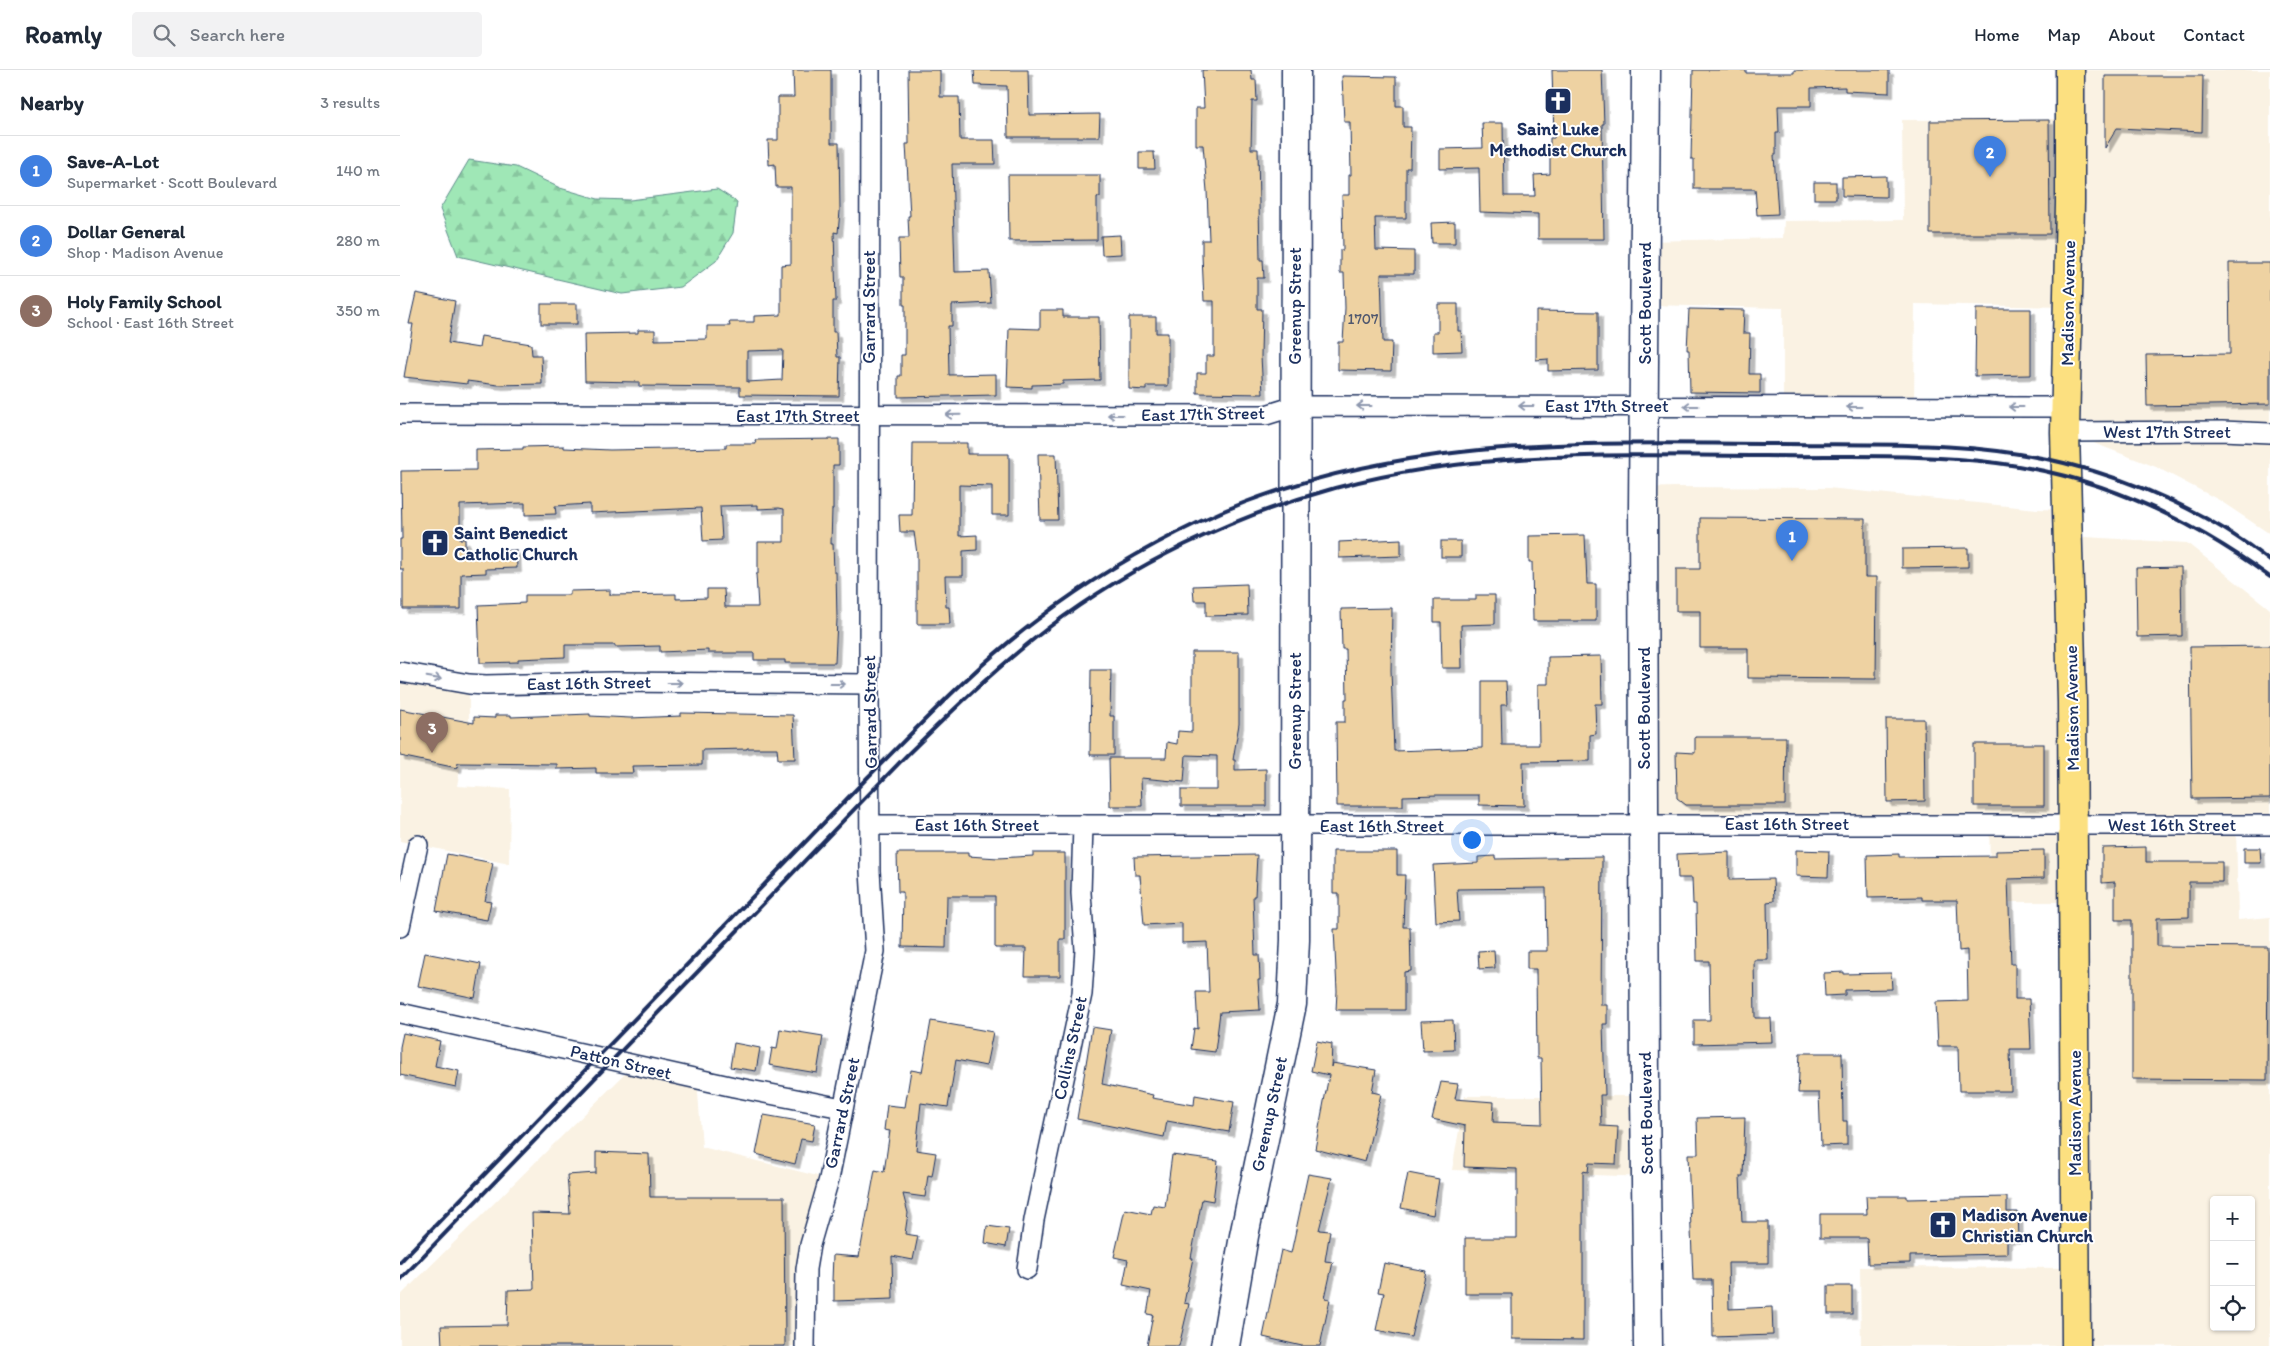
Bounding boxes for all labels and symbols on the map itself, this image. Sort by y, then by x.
church icon: Saint Luke Methodist Church [1543,86,1573,116]
place label: Saint Luke Methodist Church [1489,118,1627,161]
pin: 2 [1974,136,2006,177]
street label: Madison Avenue [2056,240,2080,366]
street label: Scott Boulevard [1634,241,1656,365]
street label: Greenup Street [1284,247,1306,365]
street label: Garrard Street [858,250,880,364]
house number: 1707 [1347,310,1379,328]
street label: East 17th Street [1545,395,1669,417]
one-way arrow [1356,401,1372,411]
one-way arrow [1519,401,1535,411]
one-way arrow [1684,401,1700,411]
street label: East 17th Street [1141,402,1265,426]
one-way arrow [1846,402,1862,412]
one-way arrow [2009,402,2025,412]
street label: East 17th Street [736,405,860,427]
one-way arrow [945,410,962,420]
one-way arrow [1108,410,1124,420]
street label: West 17th Street [2103,421,2231,443]
pin: 1 [1776,520,1808,561]
place label: Saint Benedict Catholic Church [454,522,578,565]
church icon: Saint Benedict Catholic Church [420,528,450,558]
street label: Madison Avenue [2060,645,2084,771]
street label: Scott Boulevard [1633,646,1655,770]
street label: Greenup Street [1284,652,1306,770]
street label: Garrard Street [858,655,882,769]
street label: East 16th Street [527,671,652,695]
one-way arrow [426,673,442,683]
one-way arrow [666,678,683,688]
one-way arrow [829,679,845,689]
pin: 3 [416,712,448,753]
street label: East 16th Street [1725,813,1849,835]
street label: East 16th Street [915,814,1039,836]
street label: West 16th Street [2108,814,2236,836]
street label: East 16th Street [1320,815,1444,837]
your location [1459,827,1485,853]
street label: Collins Street [1048,994,1092,1102]
street label: Patton Street [568,1040,674,1084]
street label: Madison Avenue [2064,1050,2086,1176]
street label: Scott Boulevard [1634,1051,1658,1175]
street label: Greenup Street [1246,1054,1292,1174]
street label: Garrard Street [819,1055,865,1171]
place label: Madison Avenue Christian Church [1962,1204,2094,1247]
church icon: Madison Avenue Christian Church [1928,1210,1958,1240]

